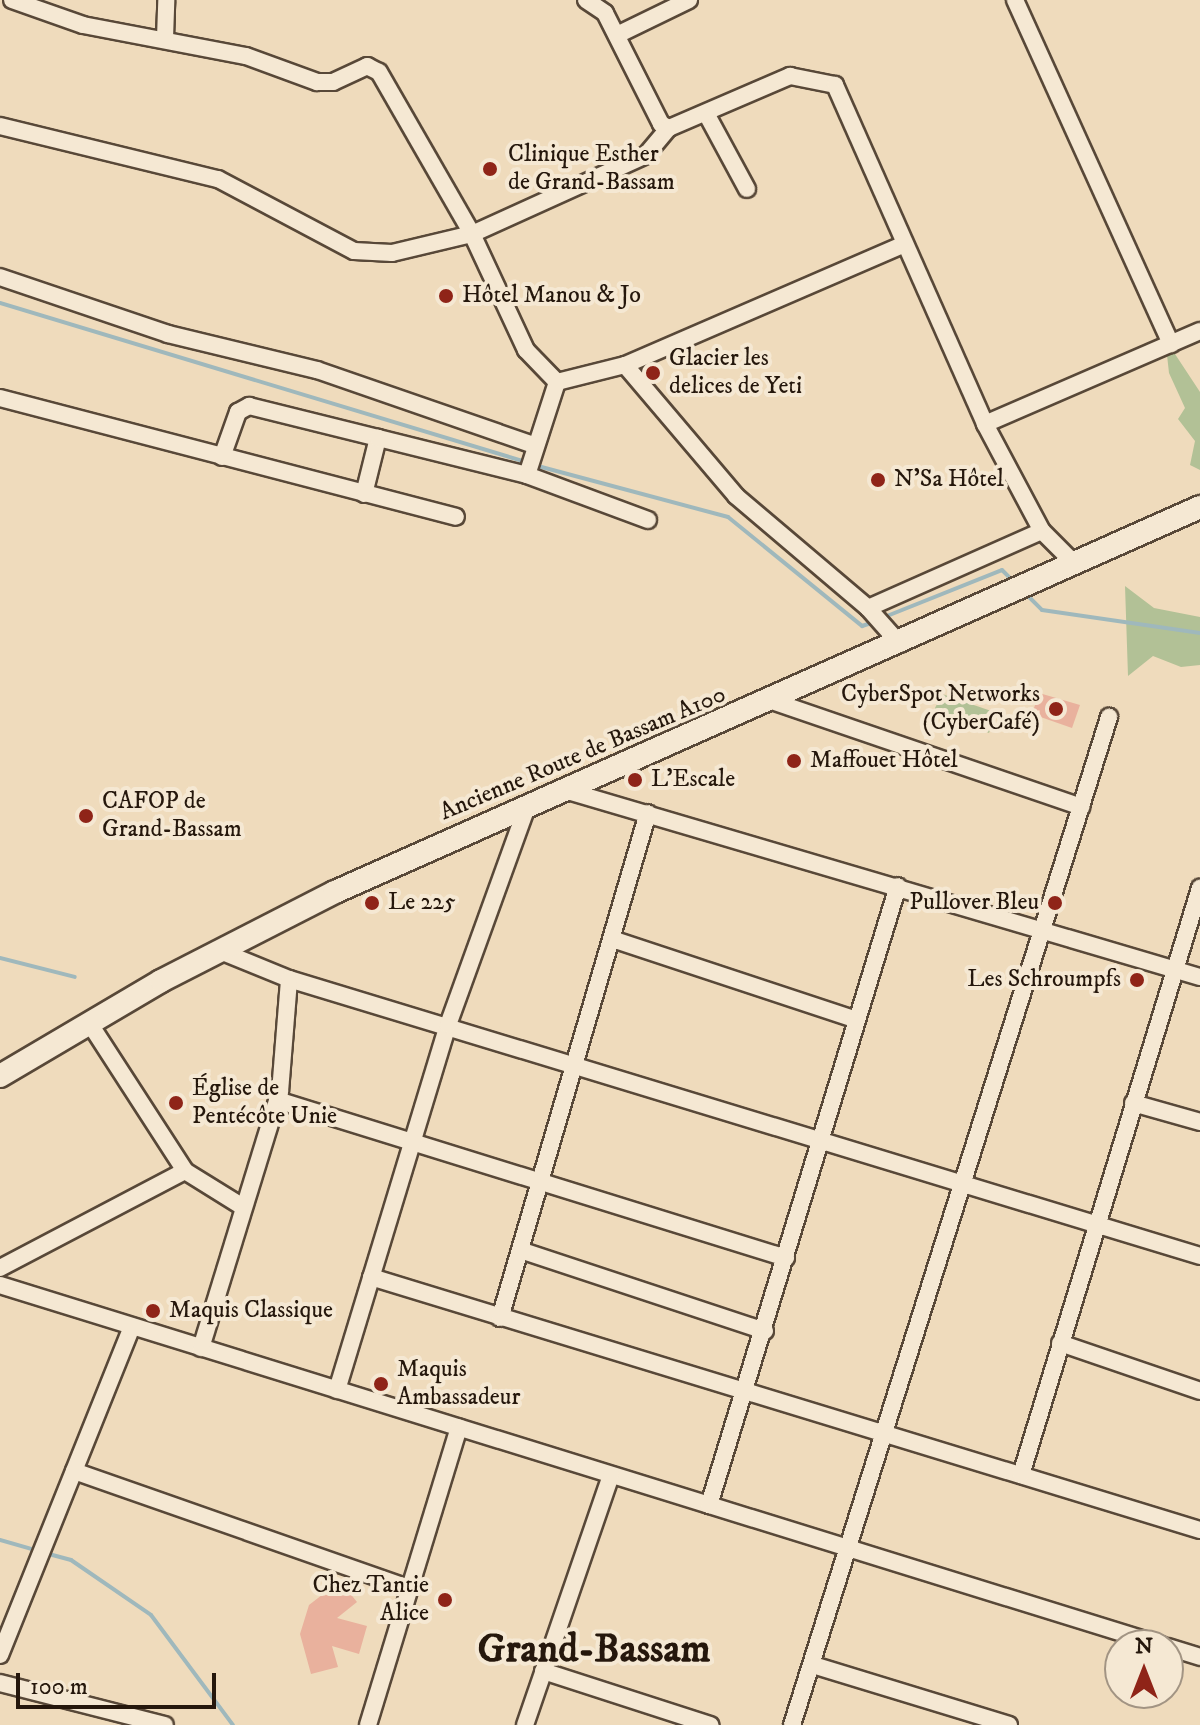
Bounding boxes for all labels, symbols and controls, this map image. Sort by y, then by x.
place label: Clinique Esther de Grand-Bassam [508,141,675,197]
marker: Clinique Esther de Grand-Bassam [479,158,501,180]
place label: Hôtel Manou & Jo [462,282,641,310]
marker: Hôtel Manou & Jo [437,287,455,305]
place label: Glacier les delices de Yeti [669,345,802,401]
marker: Glacier les delices de Yeti [644,364,662,382]
place label: N’Sa Hôtel [894,466,1004,494]
marker: N’Sa Hôtel [869,471,887,489]
street label: Ancienne Route de Bassam A100 [436,681,730,827]
place label: CyberSpot Networks (CyberCafé) [841,681,1040,737]
marker: CyberSpot Networks (CyberCafé) [1047,700,1065,718]
place label: Maffouet Hôtel [810,747,958,775]
marker: Maffouet Hôtel [785,752,803,770]
place label: L'Escale [651,766,735,794]
marker: L'Escale [626,771,644,789]
place label: CAFOP de Grand-Bassam [102,788,242,844]
marker: CAFOP de Grand-Bassam [77,807,95,825]
place label: Le 225 [388,889,456,917]
place label: Pullover Bleu [909,889,1039,917]
marker: Le 225 [363,894,381,912]
marker: Pullover Bleu [1046,894,1064,912]
place label: Les Schroumpfs [967,966,1121,994]
marker: Les Schroumpfs [1128,971,1146,989]
place label: Église de Pentécôte Unie [192,1075,337,1131]
marker: Église de Pentécôte Unie [167,1094,185,1112]
place label: Maquis Classique [169,1297,333,1325]
marker: Maquis Classique [144,1302,162,1320]
place label: Maquis Ambassadeur [397,1356,520,1412]
marker: Maquis Ambassadeur [372,1375,390,1393]
place label: Chez Tantie Alice [313,1572,429,1628]
marker: Chez Tantie Alice [436,1591,454,1609]
district label: Grand-Bassam [478,1626,710,1674]
north arrow [1104,1629,1184,1709]
text: N [1135,1633,1153,1660]
scale bar [20,1657,220,1707]
text: 100 m [30,1672,88,1702]

